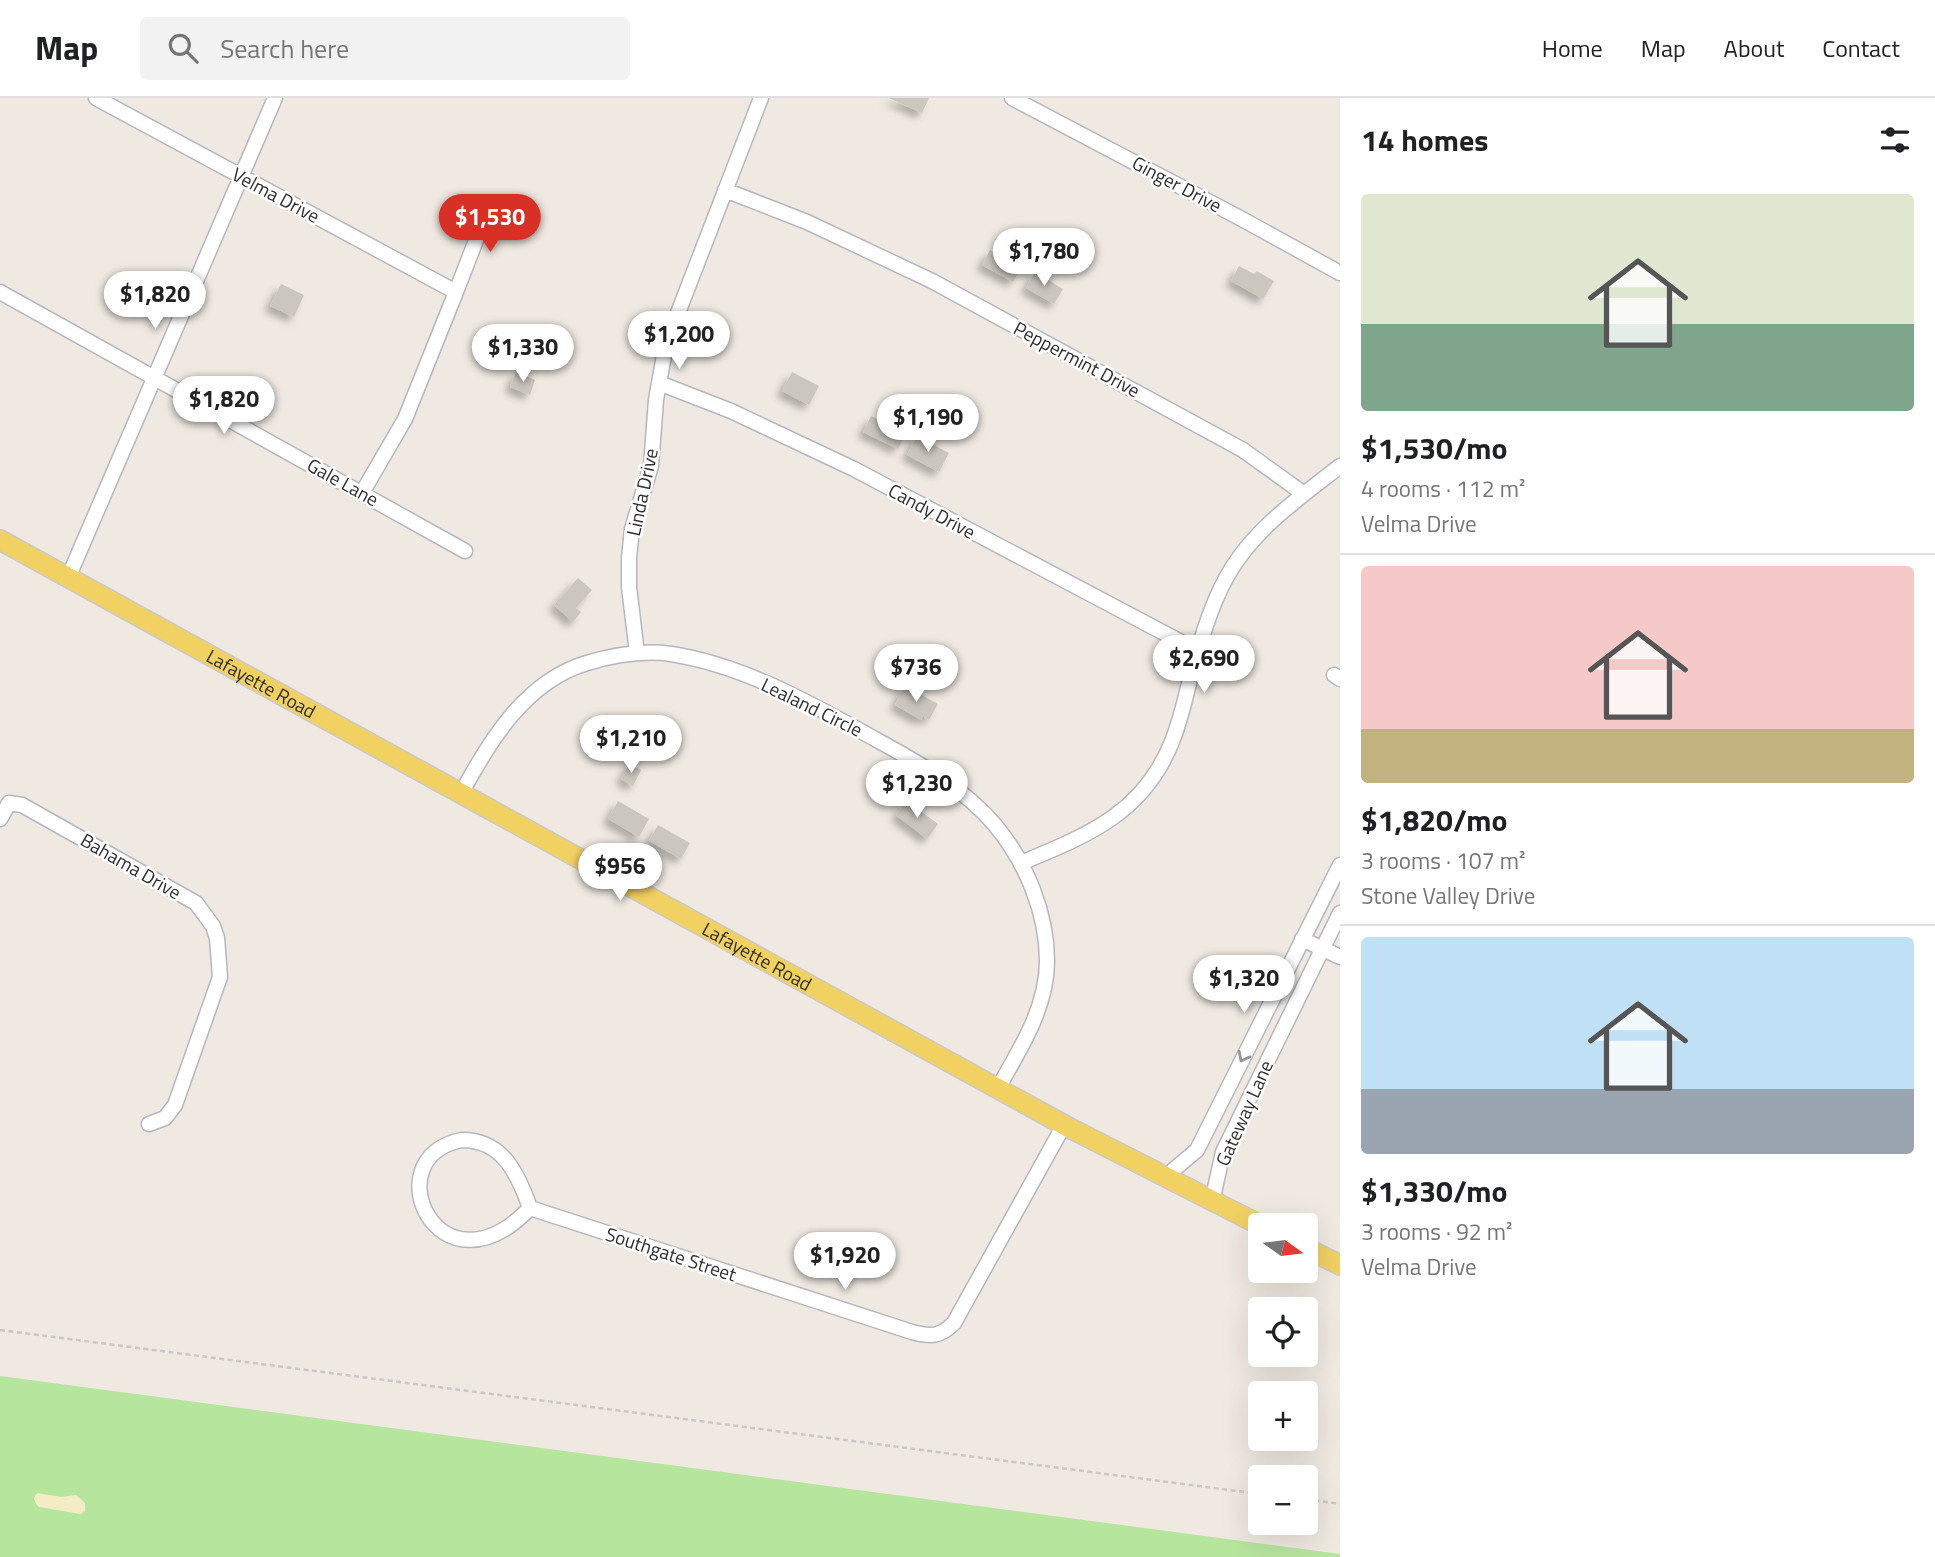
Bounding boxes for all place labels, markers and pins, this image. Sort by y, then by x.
pin: $1,530 [433,194,547,254]
pin: $1,780 [987,228,1101,288]
pin: $1,820 [98,272,212,331]
pin: $1,200 [622,312,736,371]
pin: $1,330 [466,324,580,384]
pin: $1,820 [167,376,281,436]
pin: $1,190 [871,394,985,454]
pin: $2,690 [1147,636,1261,695]
pin: $736 [875,644,957,704]
pin: $1,210 [574,716,688,775]
pin: $1,230 [860,760,974,820]
pin: $956 [579,844,661,903]
pin: $1,320 [1187,956,1301,1015]
pin: $1,920 [788,1232,902,1292]

